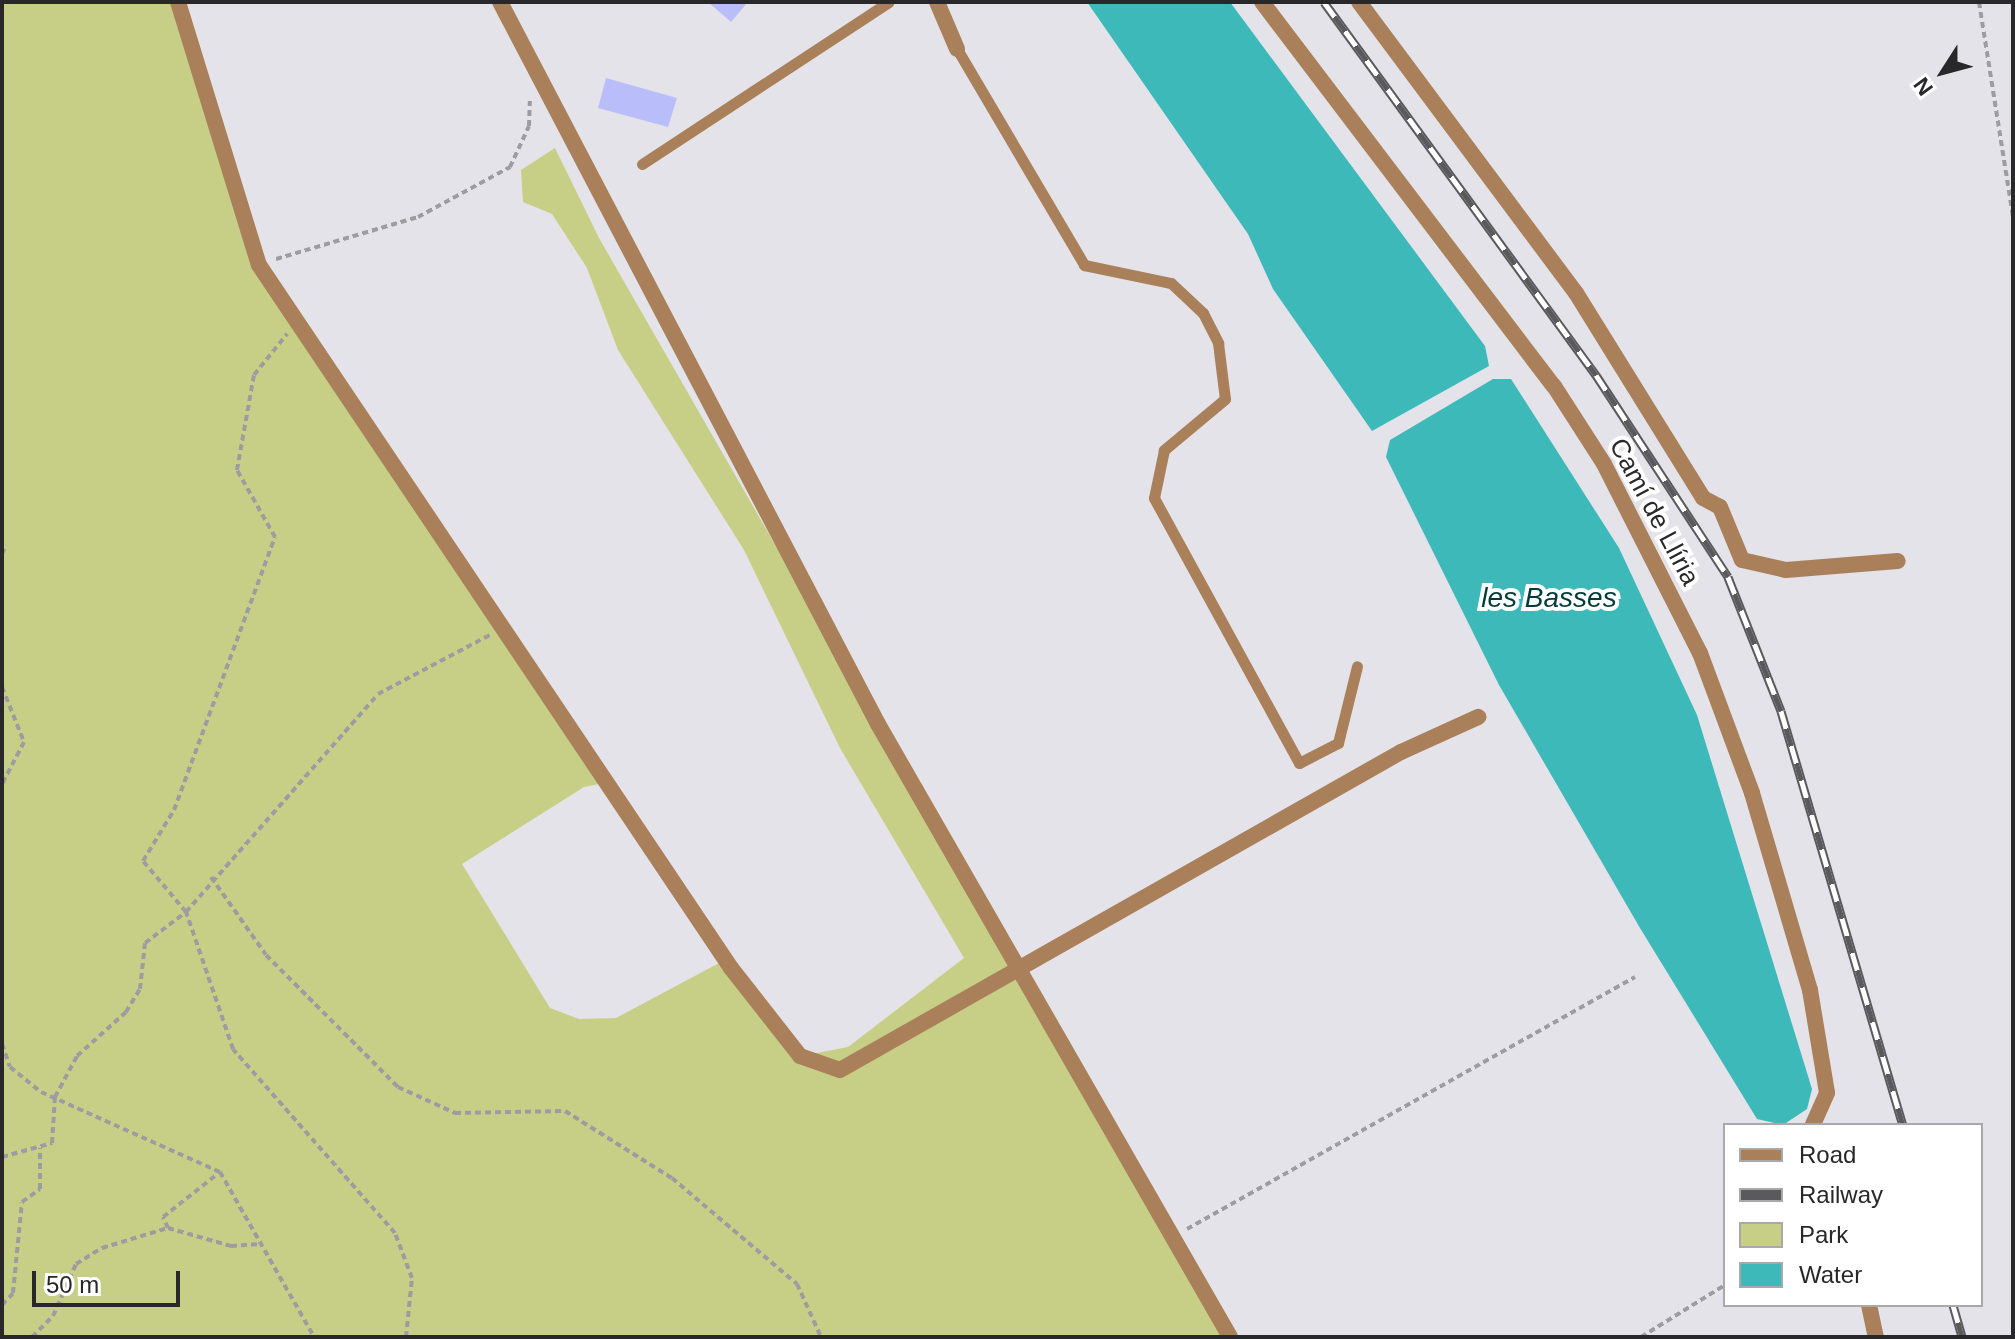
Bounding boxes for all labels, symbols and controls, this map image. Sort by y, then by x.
north arrow [1903,32,1983,112]
text: N [1908,73,1938,100]
street label: Camí de Llíria [1602,433,1706,591]
water label: les Basses [1481,581,1617,615]
legend [1723,1123,1983,1307]
text: Road [1799,1141,1856,1168]
text: Railway [1799,1181,1883,1208]
text: Park [1799,1221,1848,1248]
scale bar [36,1255,184,1305]
text: Water [1799,1261,1862,1288]
text: 50 m [46,1271,99,1298]

